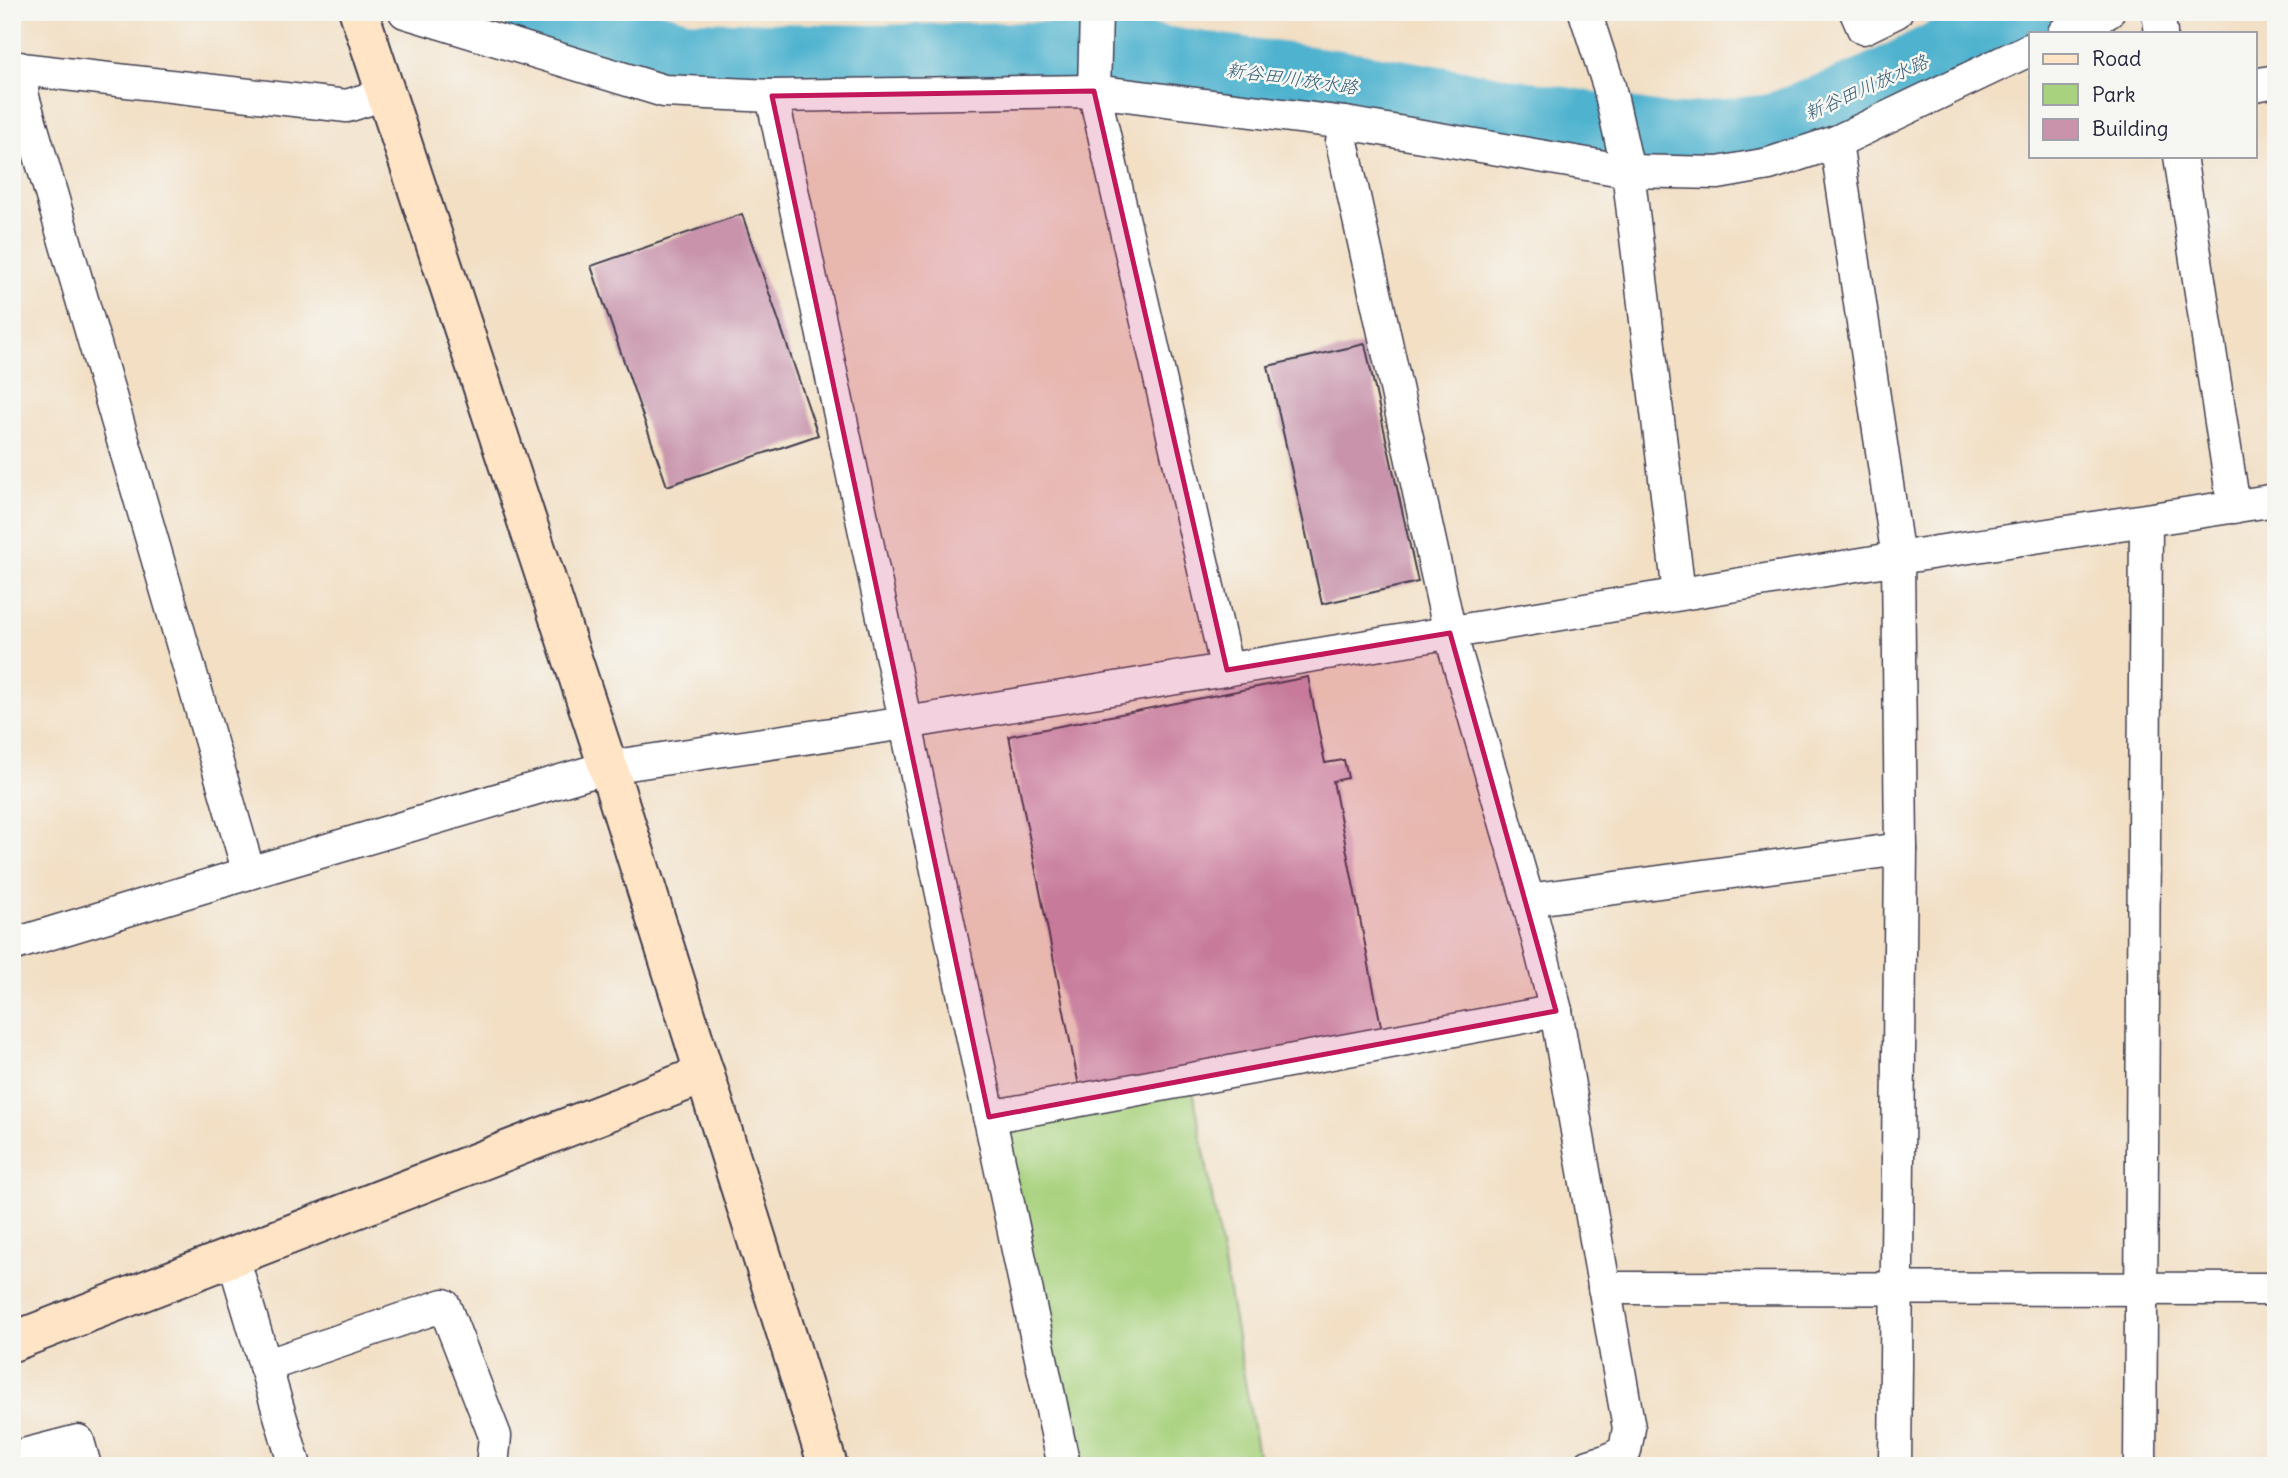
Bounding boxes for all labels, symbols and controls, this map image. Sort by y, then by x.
legend [2029,32,2256,158]
text: Road [2092,45,2141,72]
water label: 新谷田川放水路 [1800,49,1933,125]
water label: 新谷田川放水路 [1224,57,1361,99]
text: Park [2092,81,2135,108]
text: Building [2092,115,2168,142]

